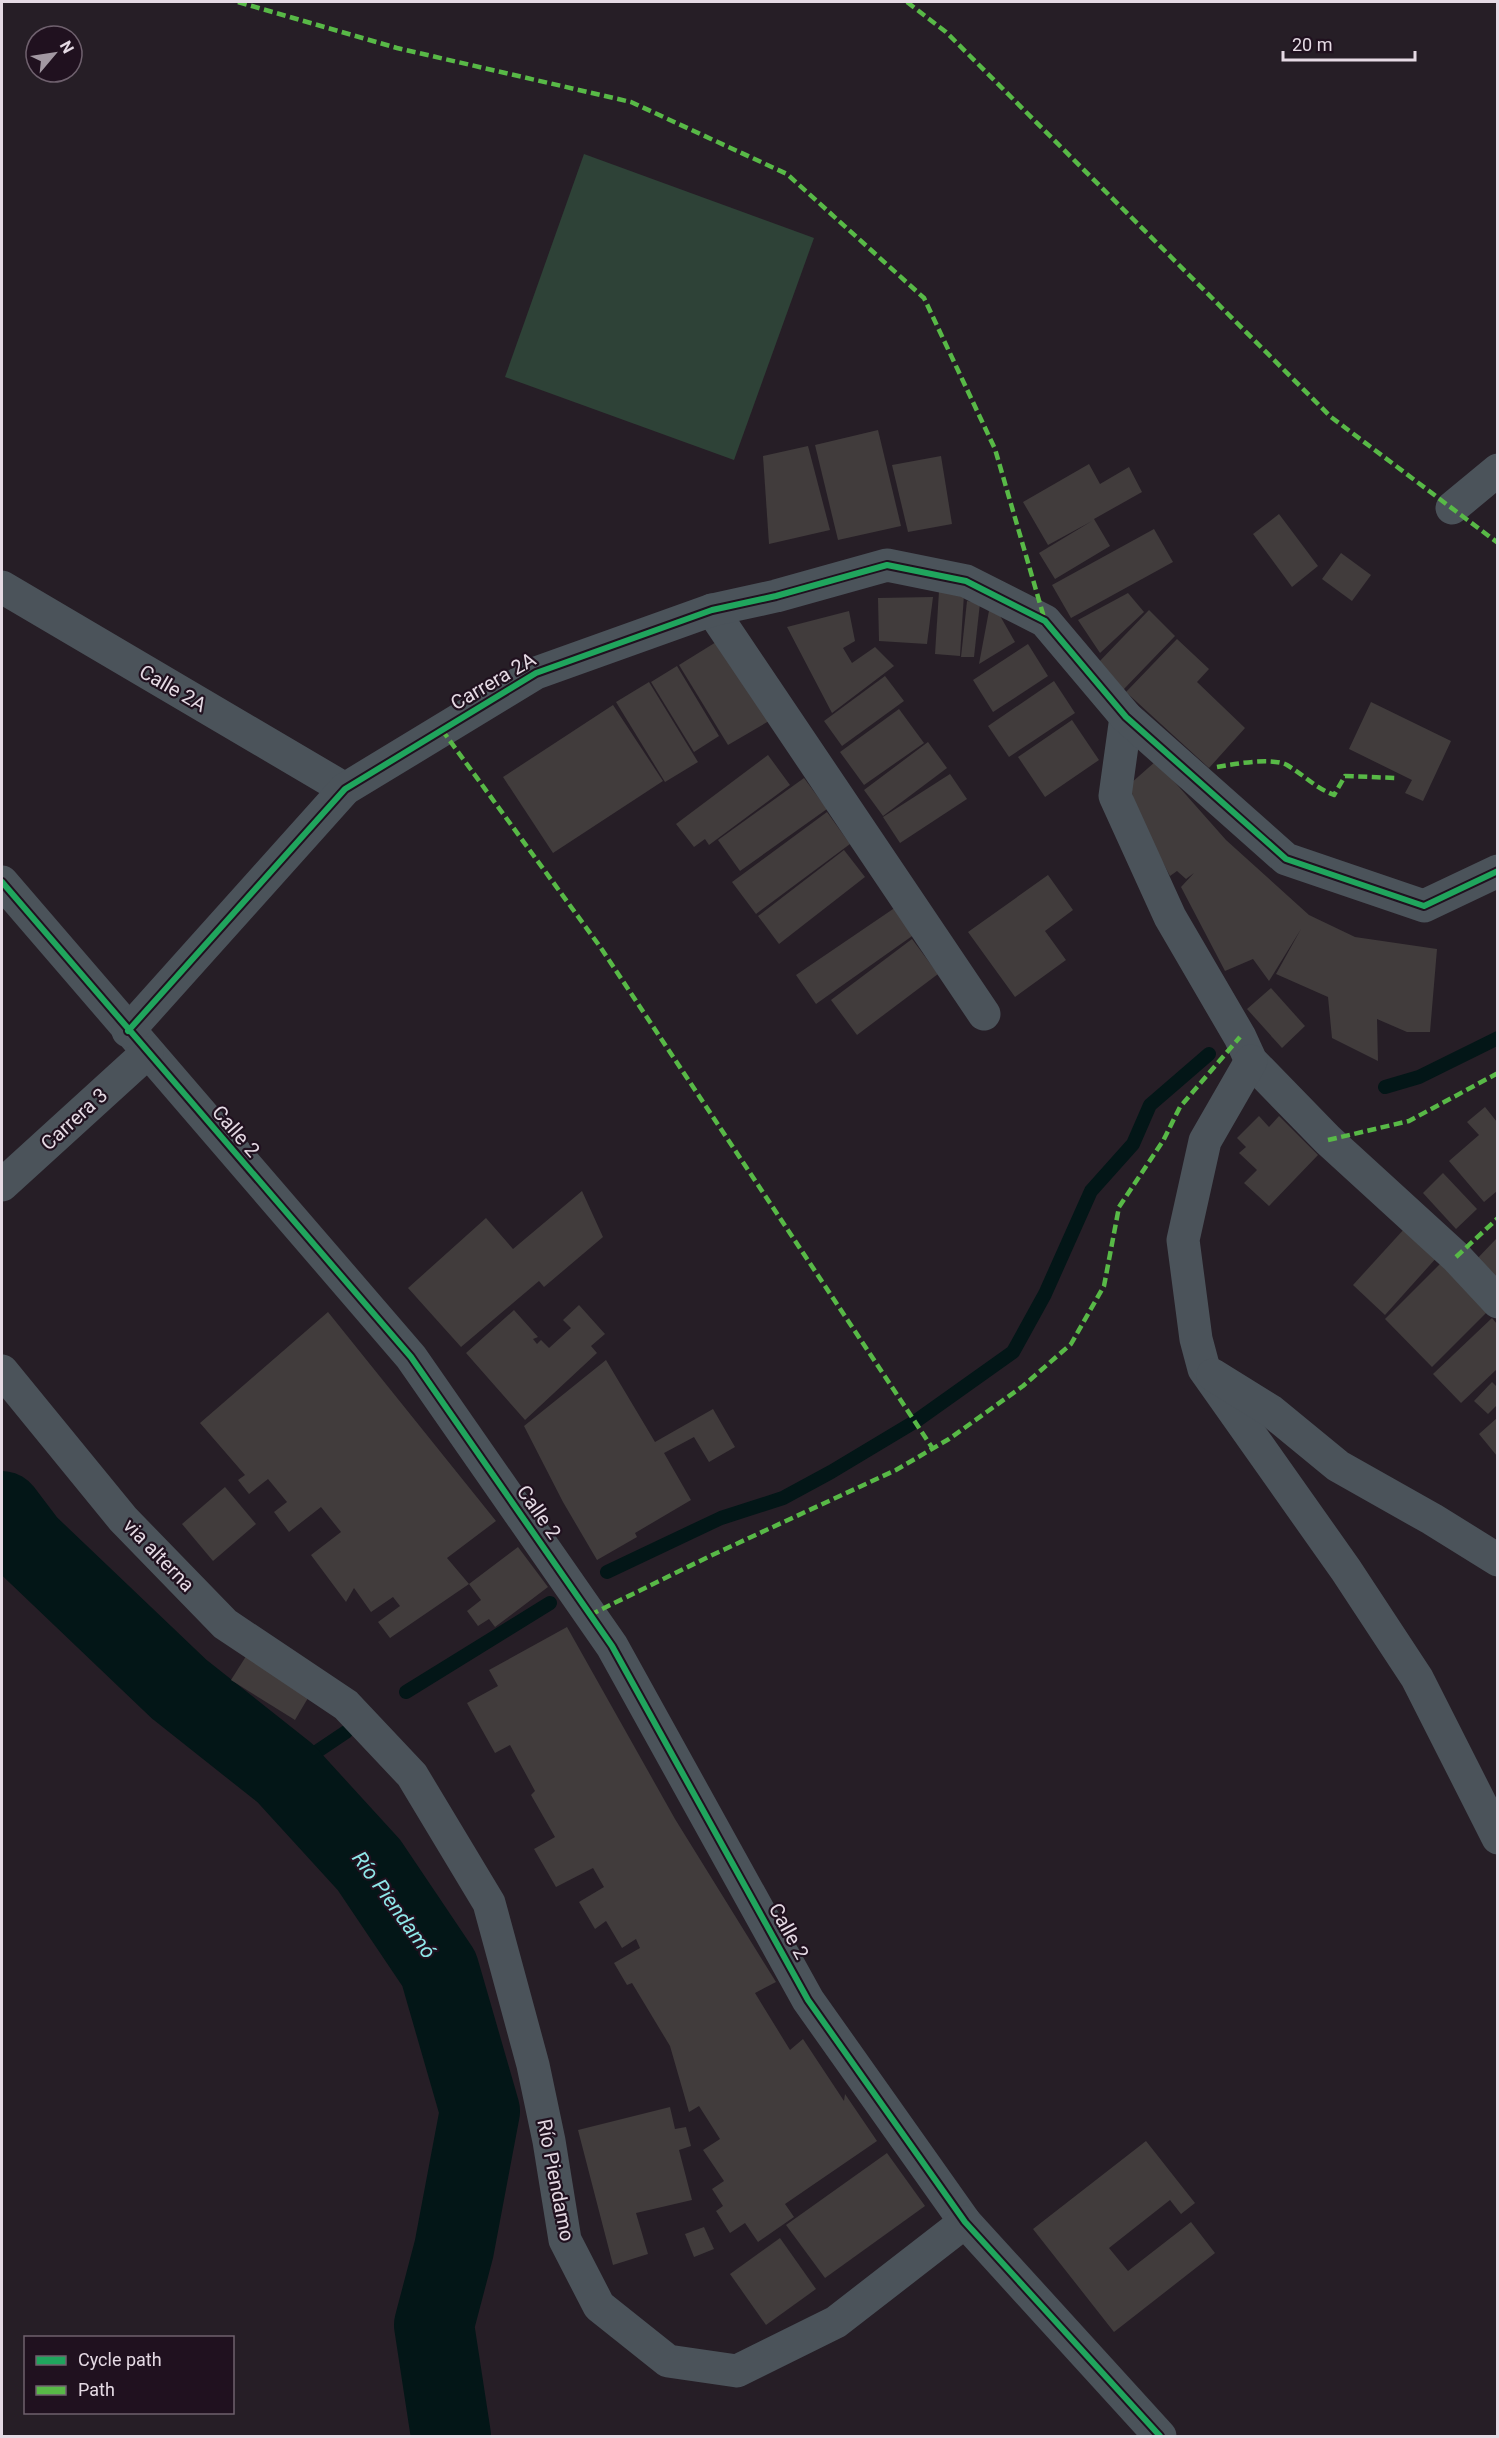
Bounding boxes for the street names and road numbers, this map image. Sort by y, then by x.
street label: Carrera 2A [446,647,540,715]
street label: Calle 2A [135,659,211,717]
street label: Carrera 3 [36,1083,112,1155]
street label: Calle 2 [207,1100,265,1162]
street label: Calle 2 [512,1480,566,1544]
street label: via alterna [118,1514,200,1596]
street label: Calle 2 [764,1899,814,1963]
street label: Río Piendamo [532,2117,580,2243]

